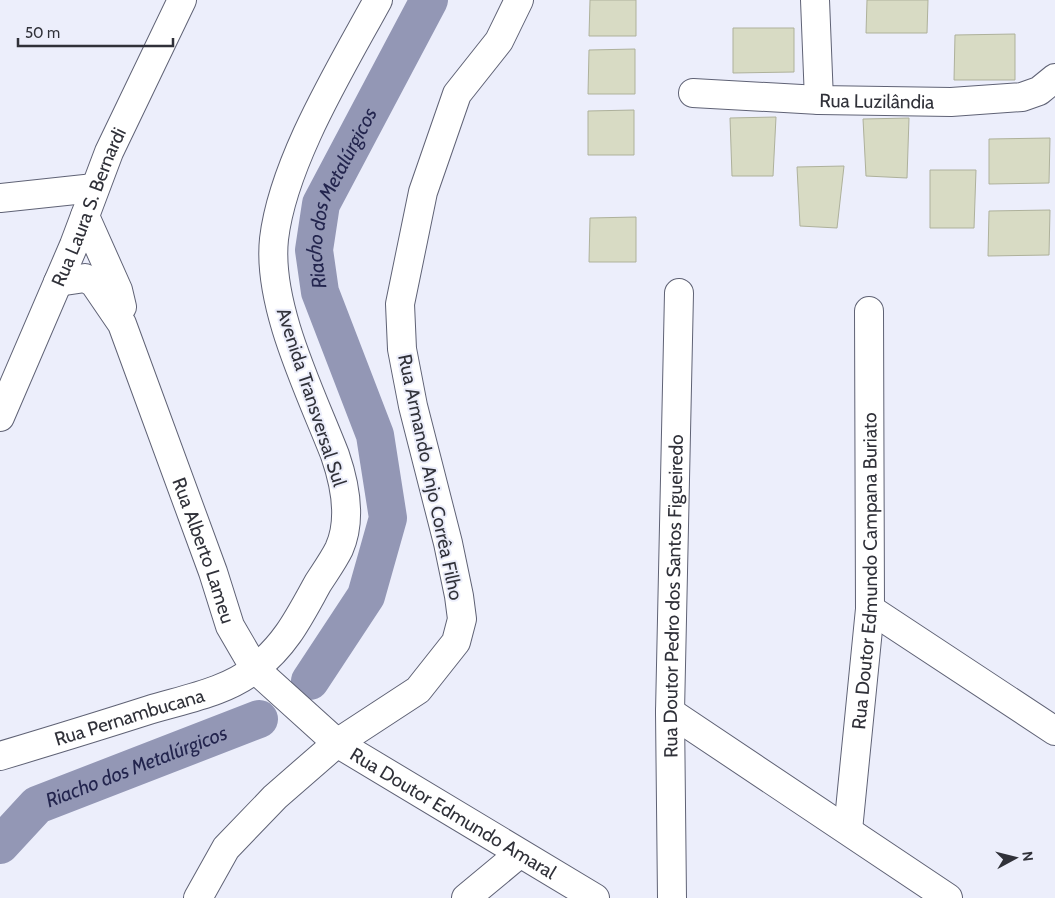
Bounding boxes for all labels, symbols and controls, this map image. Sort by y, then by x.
scale bar [18,15,172,47]
text: 50 m [25,24,60,42]
street label: Rua Luzilândia [819,89,934,114]
water label: Riacho dos Metalúrgicos [301,103,382,290]
street label: Rua Laura S. Bernardi [47,124,131,290]
street label: Avenida Transversal Sul [272,305,351,490]
street label: Rua Armando Anjo Corrêa Filho [393,352,468,602]
street label: Rua Doutor Edmundo Campana Buriato [847,412,882,730]
street label: Rua Doutor Pedro dos Santos Figueiredo [659,434,688,758]
street label: Rua Alberto Lameu [167,474,239,626]
street label: Rua Pernambucana [52,684,207,751]
water label: Riacho dos Metalúrgicos [42,720,231,813]
street label: Rua Doutor Edmundo Amaral [346,743,561,884]
north arrow [990,833,1040,883]
text: N [1018,850,1037,862]

